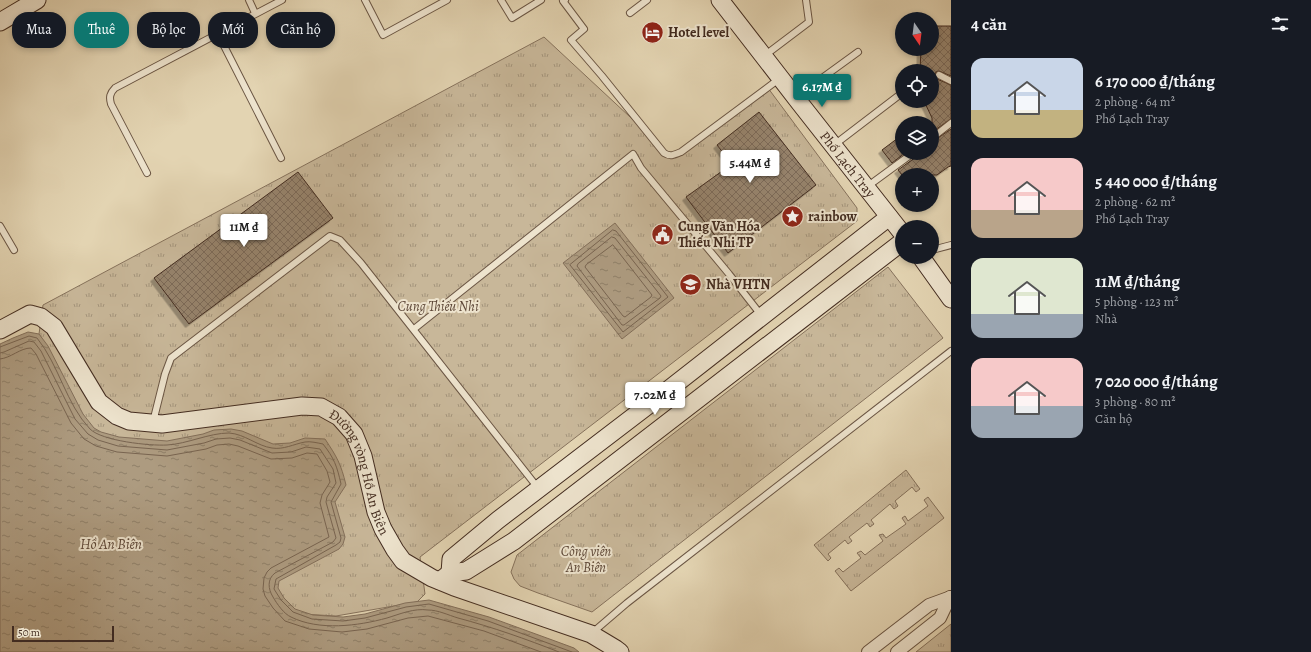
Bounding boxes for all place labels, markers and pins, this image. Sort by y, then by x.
hotel icon: Hotel level [640,19,666,45]
place label: Hotel level [668,23,729,42]
pin: 6.17M ₫ [785,74,859,108]
pin: 5.44M ₫ [713,150,787,184]
place icon: rainbow [779,203,805,229]
place label: rainbow [808,207,858,226]
pin: 11M ₫ [216,214,272,248]
place label: Cung Văn Hóa Thiếu Nhi TP [678,217,761,252]
public building icon: Cung Văn Hóa Thiếu Nhi TP [650,221,676,247]
school or university icon: Nhà VHTN [677,271,703,297]
place label: Nhà VHTN [706,275,770,294]
pin: 7.02M ₫ [618,382,692,416]

